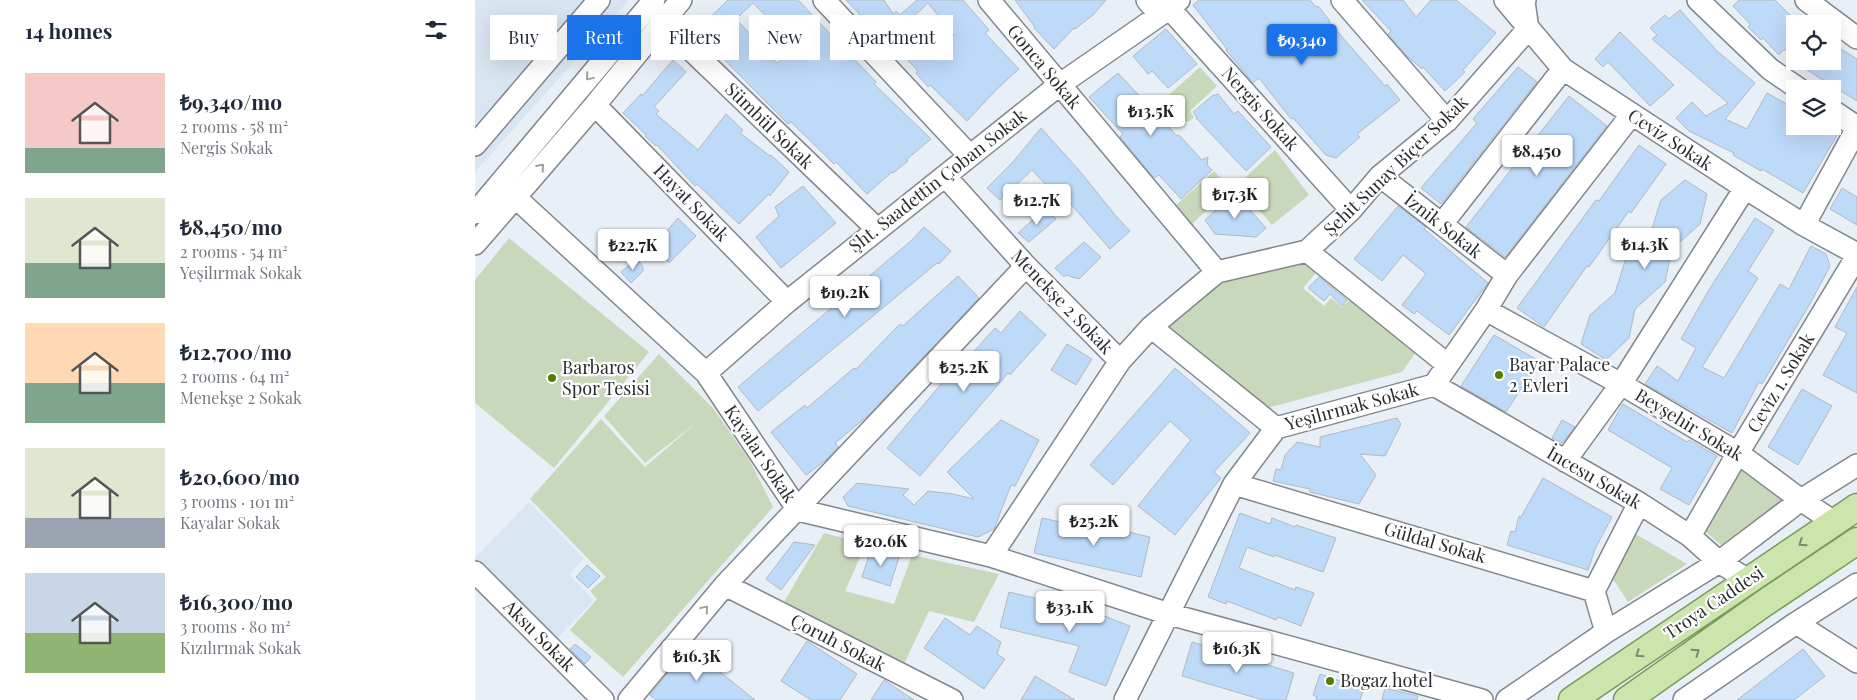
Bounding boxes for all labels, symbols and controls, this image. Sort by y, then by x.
chip: Buy [490,15,557,60]
chip: Rent [567,15,641,60]
chip: Filters [651,15,739,60]
chip: New [749,15,820,60]
chip: Apartment [830,15,953,60]
map controls [1786,15,1841,135]
button: locate [1786,15,1841,70]
text: 14 homes [25,16,112,44]
icon: filters [422,16,450,44]
street label: Gonca Sokak [1002,19,1087,114]
pin: ₺9,340 [1261,23,1343,66]
text: ₺9,340 [1278,29,1326,50]
street label: Nergis Sokak [1217,61,1305,155]
one-way arrow [586,72,595,81]
street label: Sümbül Sokak [720,77,819,174]
button: layers [1786,80,1841,135]
text: ₺9,340/mo [180,87,282,115]
street label: Şehit Sunay Biçer Sokak [1318,90,1473,241]
icon: home [65,93,125,153]
pin: ₺13.5K [1110,94,1192,137]
text: ₺13.5K [1128,100,1174,121]
street label: Şht. Saadettin Çoban Sokak [843,103,1032,257]
street label: Ceviz Sokak [1624,103,1718,176]
text: 2 rooms · 58 m² [180,116,288,137]
pin: ₺8,450 [1496,134,1578,177]
text: Nergis Sokak [180,137,273,158]
text: ₺8,450 [1513,140,1561,161]
street label: Hayat Sokak [649,158,735,246]
one-way arrow [535,164,544,173]
pin: ₺17.3K [1194,178,1276,220]
text: ₺17.3K [1212,183,1258,204]
pin: ₺12.7K [996,184,1078,226]
street label: İznik Sokak [1400,187,1488,263]
text: ₺12.7K [1014,189,1060,210]
text: ₺8,450/mo [180,212,282,240]
icon: home [65,218,125,278]
pin: ₺22.7K [592,228,674,271]
pin: ₺14.3K [1604,228,1686,270]
text: ₺14.3K [1622,233,1668,254]
text: ₺22.7K [609,234,657,255]
text: 2 rooms · 54 m² [180,241,288,262]
street label: Menekşe 2 Sokak [1007,244,1119,359]
text: Yeşilırmak Sokak [180,262,302,283]
pin: ₺19.2K [804,276,886,318]
text: ₺19.2K [821,281,869,302]
street label: Ceviz 1. Sokak [1741,328,1819,437]
text: ₺12,700/mo [180,337,292,365]
icon: home [65,343,125,403]
pin: ₺25.2K [923,350,1005,393]
place label: Bayar Palace 2 Evleri [1509,352,1610,397]
place label: Barbaros Spor Tesisi [562,355,650,400]
text: ₺25.2K [940,356,988,377]
text: 2 rooms · 64 m² [180,366,289,387]
marker: Bayar Palace 2 Evleri [1493,369,1505,381]
marker: Barbaros Spor Tesisi [546,372,558,384]
street label: Yeşilırmak Sokak [1281,377,1421,436]
street label: Beyşehir Sokak [1631,382,1748,466]
text: Menekşe 2 Sokak [180,387,302,408]
street label: Kayalar Sokak [719,400,802,507]
street label: İncesu Sokak [1543,440,1646,514]
text: ₺20,600/mo [180,462,300,490]
icon: home [65,468,125,528]
text: 3 rooms · 101 m² [180,491,294,512]
pin: ₺25.2K [1053,504,1135,547]
text: ₺25.2K [1070,510,1118,531]
text: Kayalar Sokak [180,512,280,533]
street label: Güldal Sokak [1381,516,1489,568]
pin: ₺20.6K [840,524,922,567]
text: ₺20.6K [855,530,907,551]
one-way arrow [1798,537,1807,547]
street label: Troya Caddesi [1659,560,1768,644]
text: ₺16,300/mo [180,587,293,615]
pin: ₺33.1K [1029,590,1111,633]
icon: home [65,593,125,653]
street label: Aksu Sokak [498,593,581,676]
text: ₺33.1K [1047,596,1093,617]
one-way arrow [700,606,708,615]
street label: Çoruh Sokak [787,608,890,676]
text: 3 rooms · 80 m² [180,616,291,637]
pin: ₺16.3K [1196,632,1278,674]
text: Kızılırmak Sokak [180,637,301,658]
text: ₺16.3K [1213,637,1261,658]
pin: ₺16.3K [656,640,738,682]
text: ₺16.3K [673,645,721,666]
one-way arrow [1635,648,1644,657]
one-way arrow [1690,649,1700,658]
place label: Bogaz hotel [1340,668,1433,692]
marker: Bogaz hotel [1324,675,1336,687]

